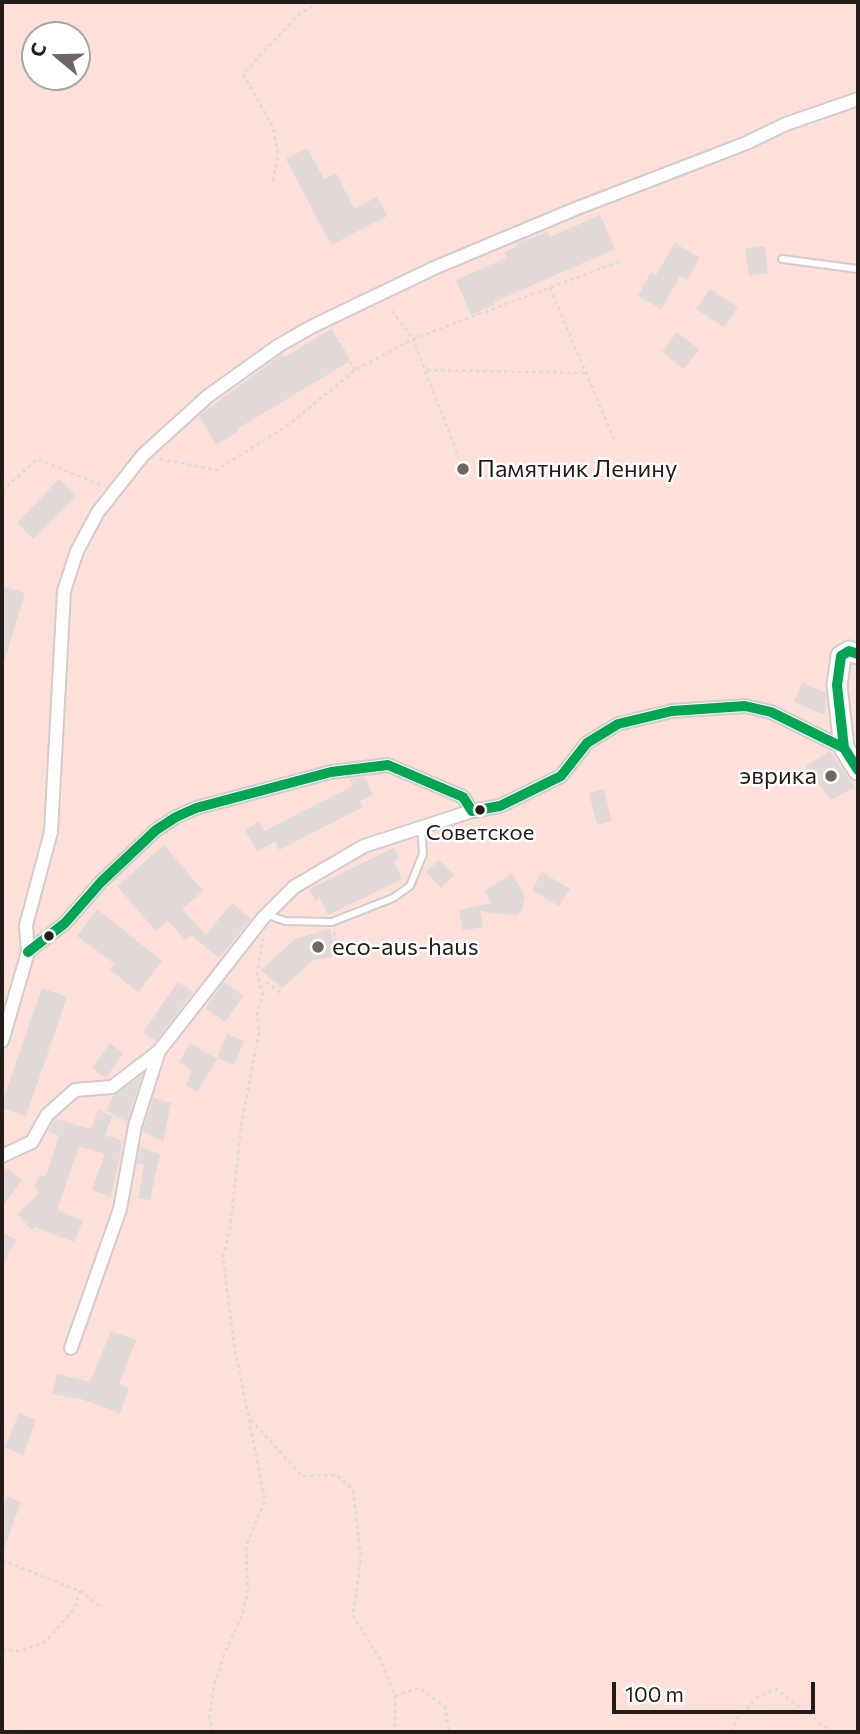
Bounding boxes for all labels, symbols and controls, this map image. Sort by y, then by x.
north arrow [21,21,91,91]
text: С [25,40,51,60]
place label: Памятник Ленину [477,455,677,483]
marker: Памятник Ленину [455,461,471,477]
place label: эврика [739,762,817,790]
marker: эврика [823,768,839,784]
marker: Советское [473,803,487,817]
place label: Советское [426,820,534,846]
unlabelled marker [42,929,56,943]
place label: eco-aus-haus [332,933,479,961]
marker: eco-aus-haus [310,939,326,955]
scale bar [615,1668,818,1712]
text: 100 m [625,1681,684,1706]

